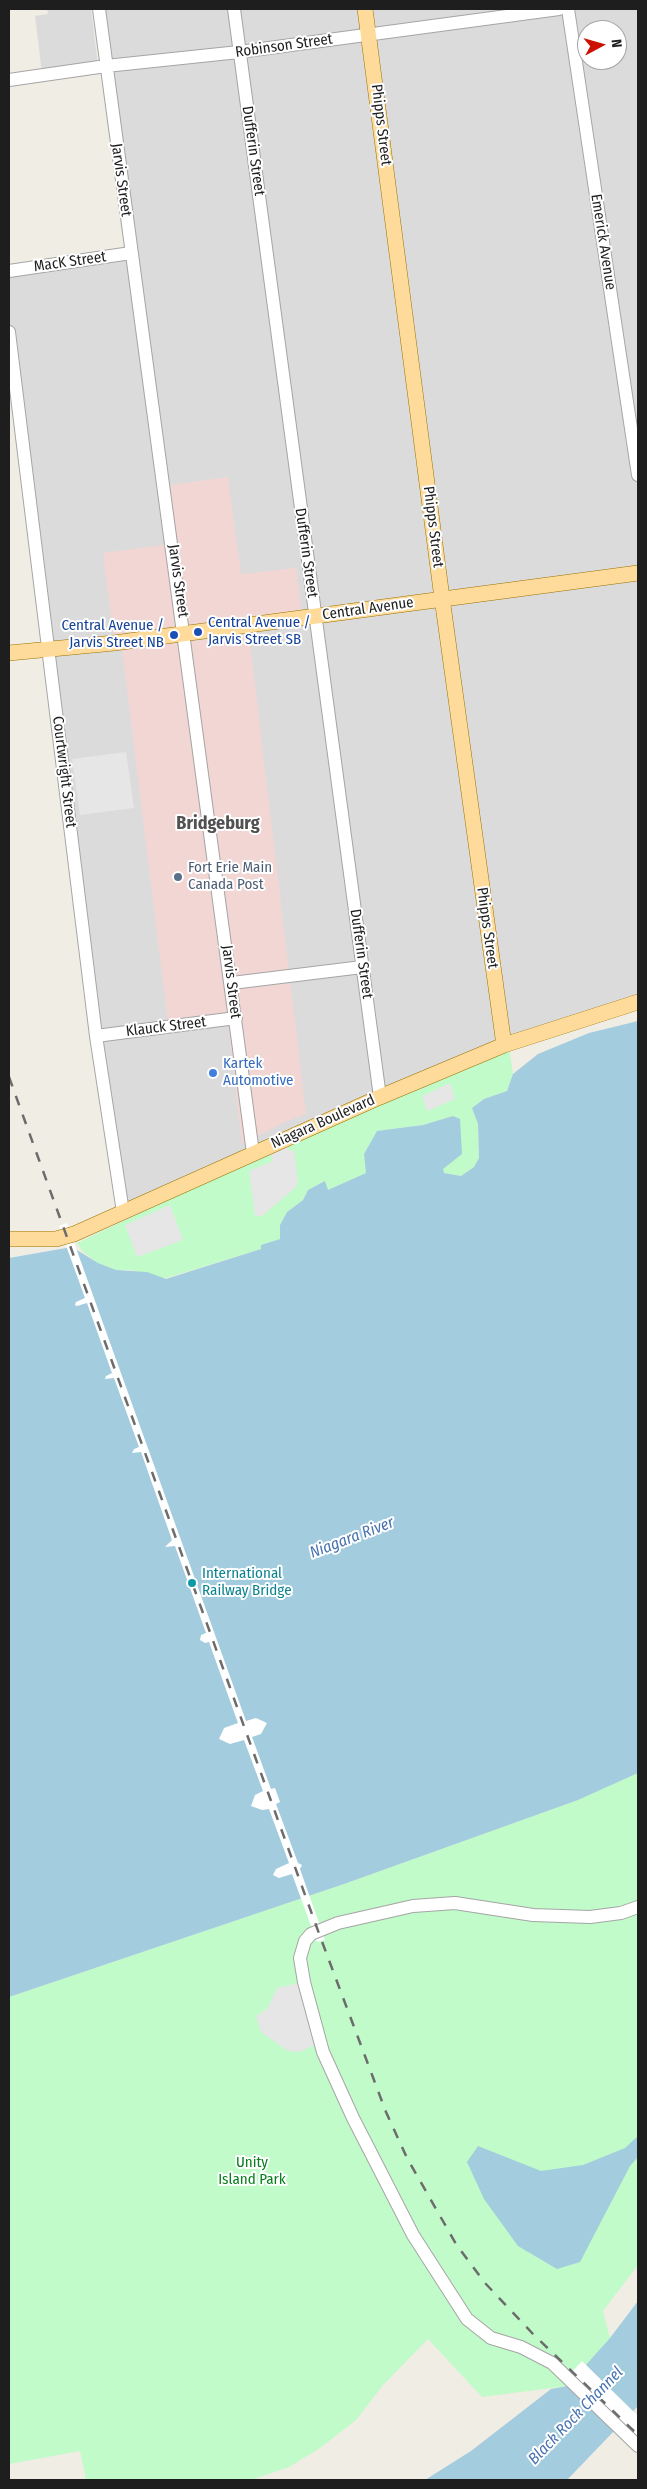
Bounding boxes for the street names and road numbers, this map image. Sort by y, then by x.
street label: Robinson Street [234,30,334,62]
street label: Phipps Street [367,83,395,167]
street label: Dufferin Street [238,105,268,197]
street label: Jarvis Street [107,142,135,218]
street label: Emerick Avenue [587,193,619,291]
street label: MacK Street [33,248,107,276]
street label: Phipps Street [419,485,447,569]
street label: Dufferin Street [291,507,321,599]
street label: Jarvis Street [164,543,192,619]
street label: Central Avenue [321,594,415,624]
street label: Courtwright Street [48,715,80,829]
street label: Phipps Street [472,886,502,970]
street label: Dufferin Street [346,908,376,1000]
street label: Jarvis Street [218,944,244,1020]
street label: Klauck Street [125,1013,207,1041]
street label: Niagara Boulevard [268,1091,378,1153]

